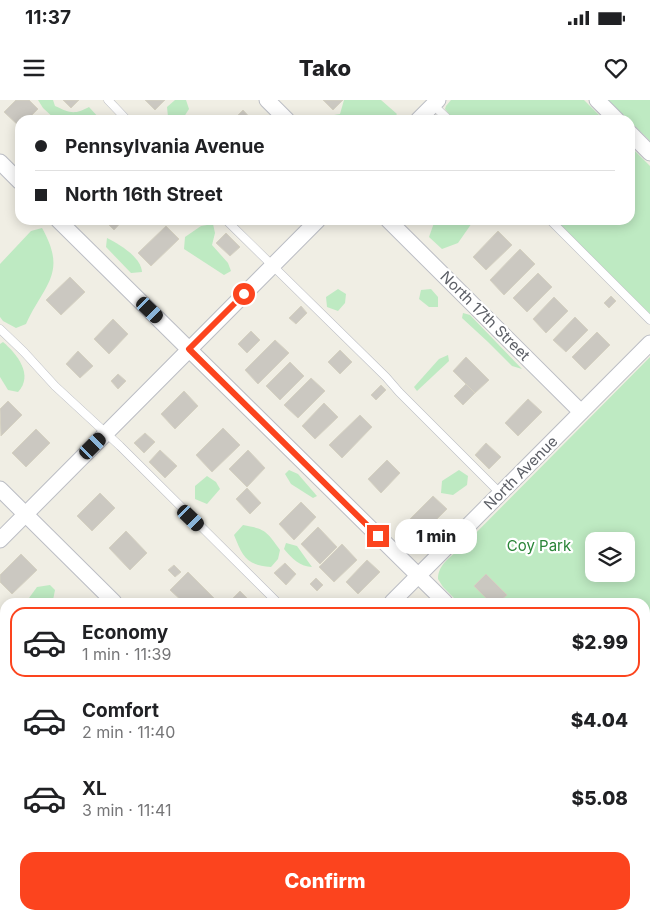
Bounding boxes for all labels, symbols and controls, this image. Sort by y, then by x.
text: 11:37 [25,6,71,29]
icon: menu [20,54,48,82]
icon: heart [602,54,630,82]
text: Tako [299,55,351,81]
text: Pennsylvania Avenue [65,135,265,158]
text: North 16th Street [65,183,223,206]
street label: North 17th Street [437,267,534,365]
route start [233,283,255,305]
car [133,294,166,326]
car [77,430,108,462]
street label: North Avenue [480,432,562,514]
car [174,502,207,534]
callout: 1 min [396,518,478,554]
route end [367,525,389,547]
text: 1 min [416,526,456,546]
map controls [585,532,635,582]
button: layers [585,532,635,582]
park label: Coy Park [507,536,572,555]
icon: car [22,620,67,665]
text: Economy [82,621,168,644]
text: $2.99 [572,631,628,654]
text: 1 min · 11:39 [82,644,171,664]
icon: car [22,698,67,743]
text: Comfort [82,699,159,722]
text: $4.04 [571,709,628,732]
text: 2 min · 11:40 [82,722,175,742]
icon: car [22,776,67,821]
text: XL [82,777,107,800]
text: $5.08 [572,787,628,810]
text: 3 min · 11:41 [82,800,172,820]
button: Confirm [20,852,630,910]

